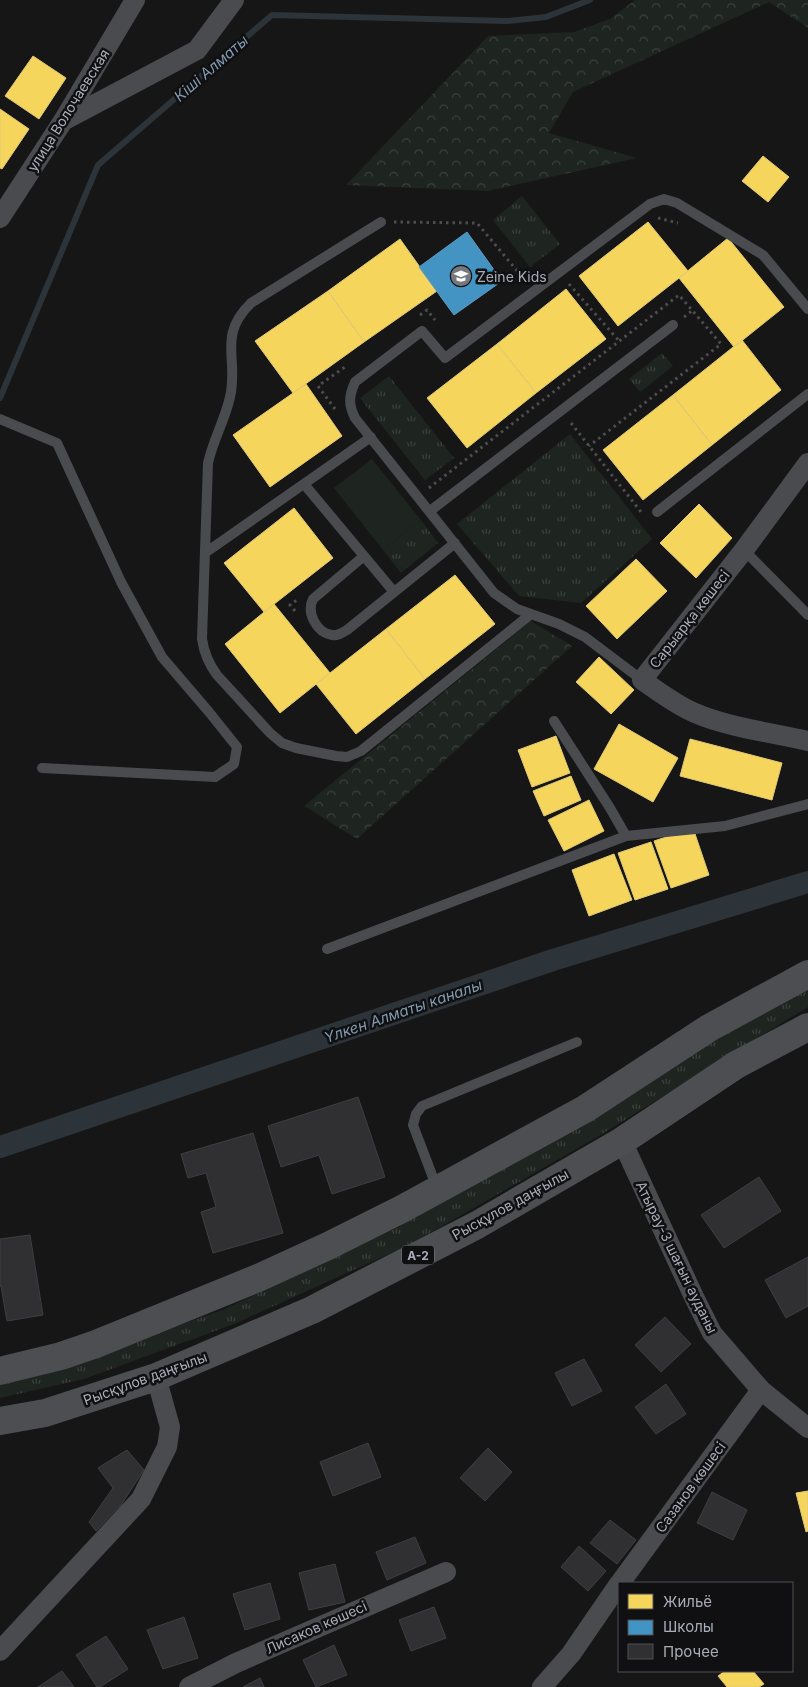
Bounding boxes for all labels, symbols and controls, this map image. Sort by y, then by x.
water label: Кіші Алматы [170,31,252,105]
street label: улица Волочаевская [23,46,113,174]
school or university icon: Zeine Kids [449,264,473,288]
place label: Zeine Kids [477,268,547,285]
street label: Сарыарқа көшесі [645,567,733,671]
water label: Үлкен Алматы каналы [322,975,484,1047]
street label: Рысқұлов даңғылы [449,1165,571,1243]
street label: Атырау-3 шағын ауданы [633,1178,721,1336]
road number: A-2 [402,1246,434,1264]
street label: Рысқұлов даңғылы [81,1348,209,1408]
street label: Сазанов көшесі [651,1438,729,1536]
legend [618,1582,793,1672]
text: Жильё [663,1592,712,1611]
street label: Лисаков көшесі [263,1597,369,1657]
text: Школы [663,1617,714,1636]
text: Прочее [663,1642,719,1661]

